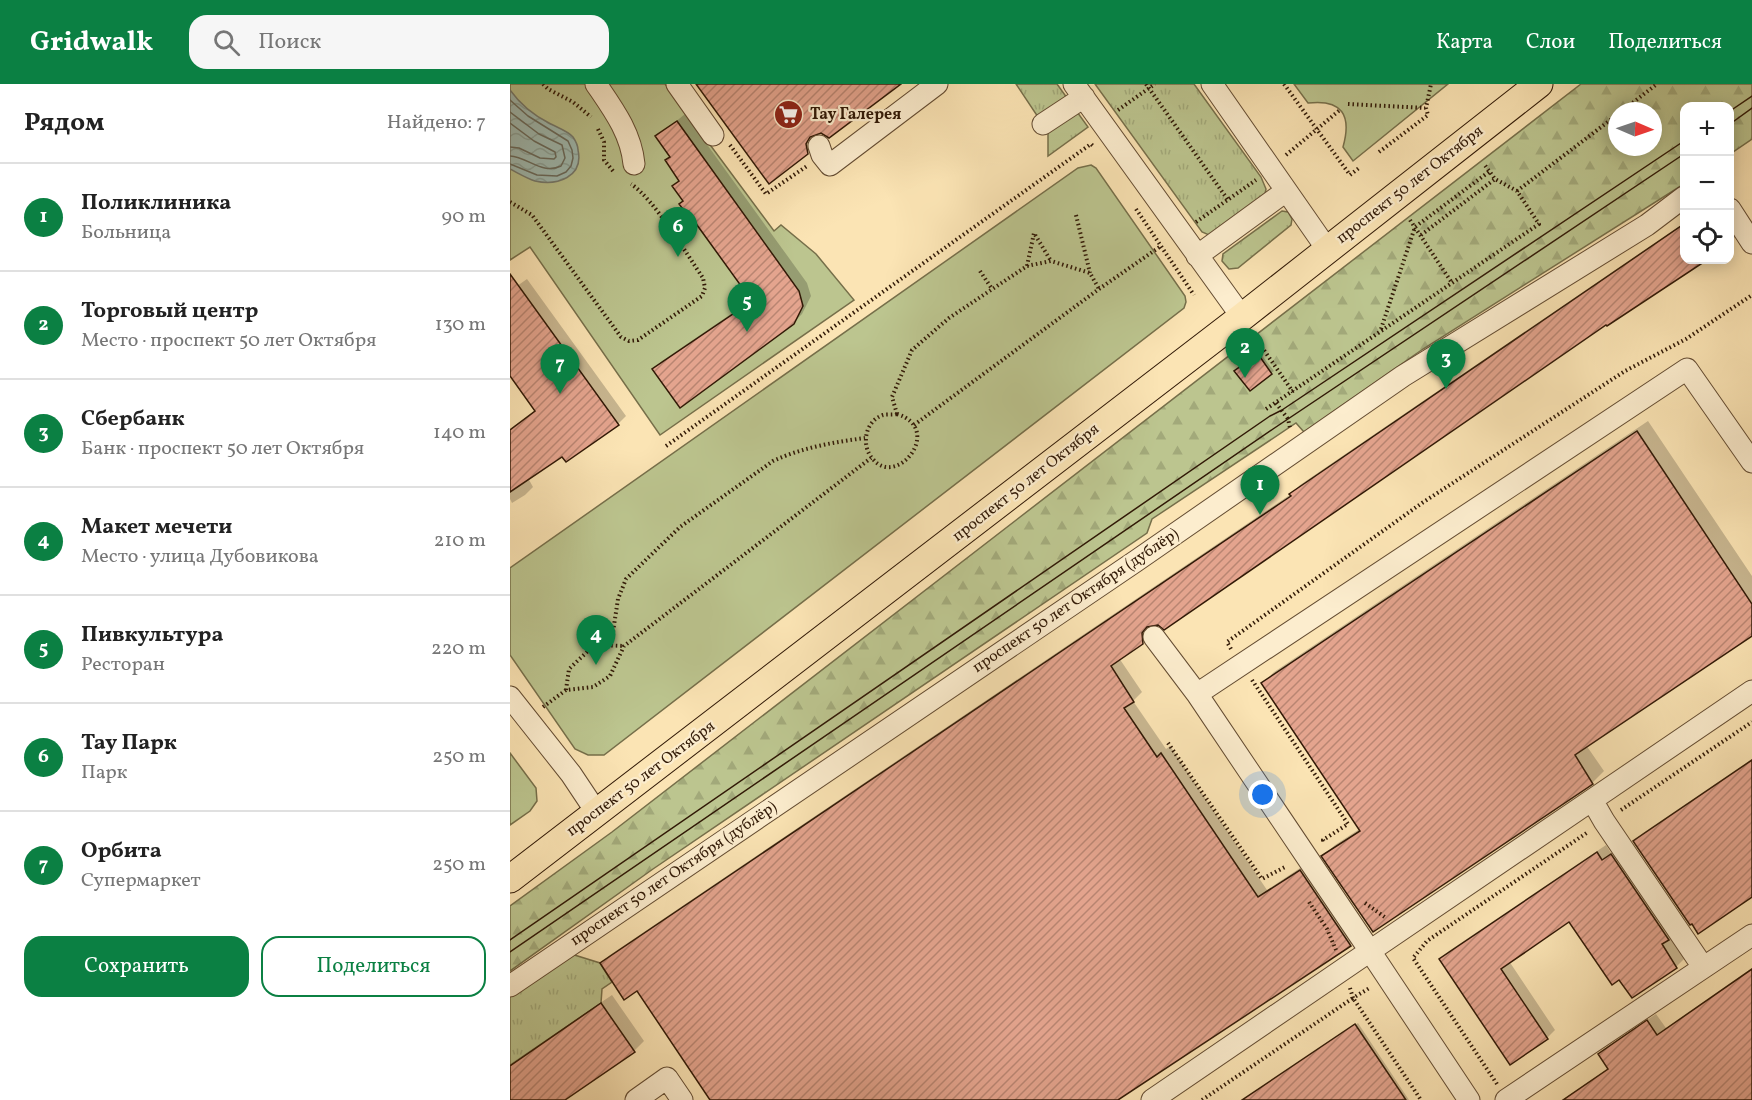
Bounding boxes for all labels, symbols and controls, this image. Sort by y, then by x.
search box [189,15,609,69]
text: Gridwalk [30,23,153,62]
icon: search [210,26,243,59]
text: Поиск [258,27,321,58]
text: Карта [1436,28,1493,57]
text: Слои [1526,28,1575,57]
text: Поделиться [1608,28,1722,57]
supermarket icon: Тау Галерея [773,99,805,131]
north arrow [1608,102,1662,156]
map controls [1680,102,1734,264]
button: + [1680,102,1734,156]
place label: Тау Галерея [810,104,901,126]
text: Рядом [24,105,104,141]
text: Найдено: 7 [387,109,486,137]
street label: проспект 50 лет Октября [1332,121,1488,249]
button: − [1680,156,1734,210]
text: Поликлиника [81,188,231,219]
text: 1 [39,203,48,231]
text: 90 m [442,203,486,231]
pin: 6 [658,208,698,257]
button: locate [1680,210,1734,264]
text: Больница [81,219,171,247]
pin: 5 [728,282,766,332]
text: Торговый центр [81,296,258,327]
text: 2 [38,311,49,339]
text: 130 m [435,311,486,339]
text: Место · проспект 50 лет Октября [81,327,376,355]
pin: 2 [1226,328,1264,378]
pin: 3 [1426,340,1466,389]
pin: 7 [541,344,580,394]
text: Сбербанк [81,404,185,435]
text: 3 [38,419,49,447]
text: 140 m [433,419,486,447]
street label: проспект 50 лет Октября [948,419,1104,547]
text: Банк · проспект 50 лет Октября [81,435,364,463]
pin: 1 [1240,466,1280,515]
text: Макет мечети [81,512,232,543]
street label: проспект 50 лет Октября (дублёр) [968,523,1184,679]
text: 4 [37,527,50,555]
text: 210 m [434,527,486,555]
text: Место · улица Дубовикова [81,543,319,571]
pin: 4 [576,616,616,665]
text: Пивкультура [81,620,223,651]
text: 5 [39,635,48,663]
text: 220 m [431,635,486,663]
text: Ресторан [81,651,165,679]
street label: проспект 50 лет Октября [562,716,720,842]
text: Тау Парк [81,728,177,759]
text: 6 [38,743,49,771]
text: 250 m [432,743,486,771]
text: Парк [81,759,127,787]
your location [1248,780,1277,809]
street label: проспект 50 лет Октября (дублёр) [566,796,782,952]
text: Орбита [81,836,162,867]
text: 7 [39,851,48,879]
text: 250 m [432,851,486,879]
text: Супермаркет [81,867,201,895]
button: Сохранить [24,936,249,997]
button: Поделиться [261,936,486,997]

